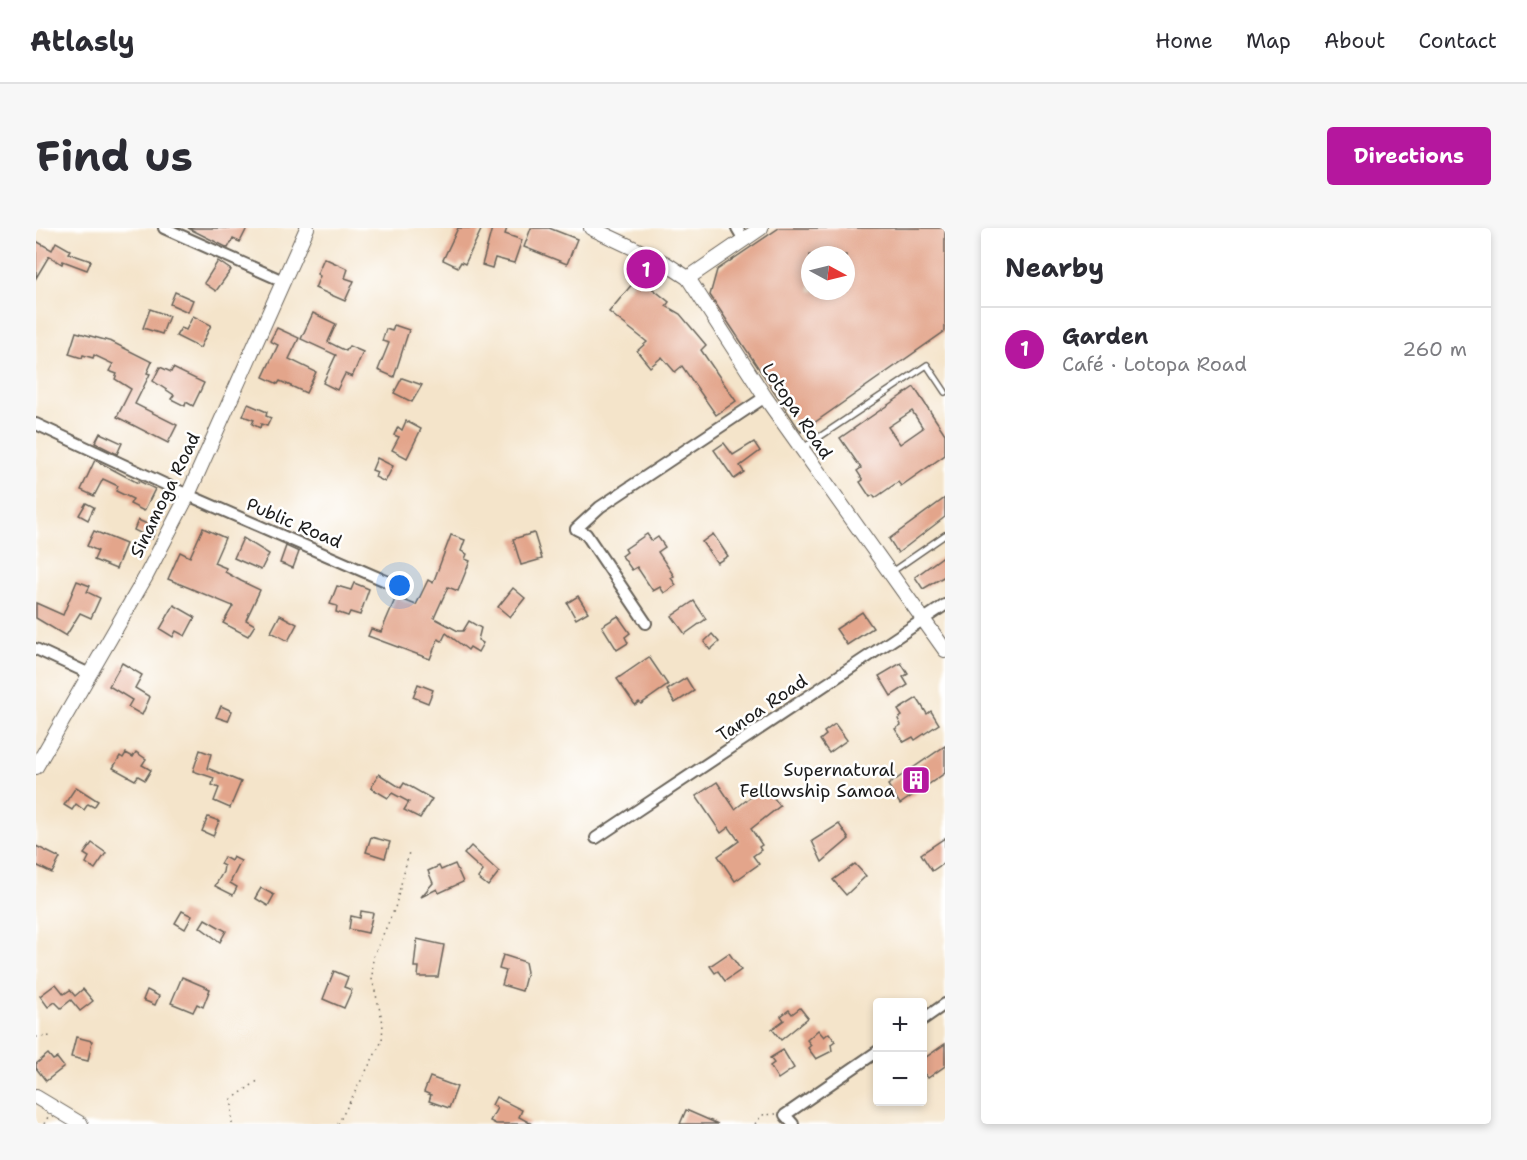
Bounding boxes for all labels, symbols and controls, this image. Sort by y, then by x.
text: Atlasly [30,22,135,60]
text: Home [1155,27,1213,55]
text: Map [1246,27,1291,55]
text: About [1324,27,1385,55]
text: Contact [1418,27,1497,55]
button: Directions [1327,127,1491,185]
text: Find us [36,128,193,184]
pin: 1 [626,246,666,291]
north arrow [801,246,855,300]
text: Nearby [1005,250,1104,285]
text: Garden [1062,322,1149,351]
text: 1 [1020,336,1029,362]
text: 260 m [1402,336,1467,362]
text: Café · Lotopa Road [1062,351,1247,377]
street label: Lotopa Road [756,358,838,464]
street label: Sinamoga Road [124,428,206,562]
street label: Public Road [243,492,345,554]
your location [385,571,414,600]
street label: Tanoa Road [712,669,812,747]
place label: Supernatural Fellowship Samoa [740,758,896,803]
building icon: Supernatural Fellowship Samoa [900,764,932,796]
map controls [873,998,927,1106]
button: + [873,998,927,1052]
button: − [873,1052,927,1106]

